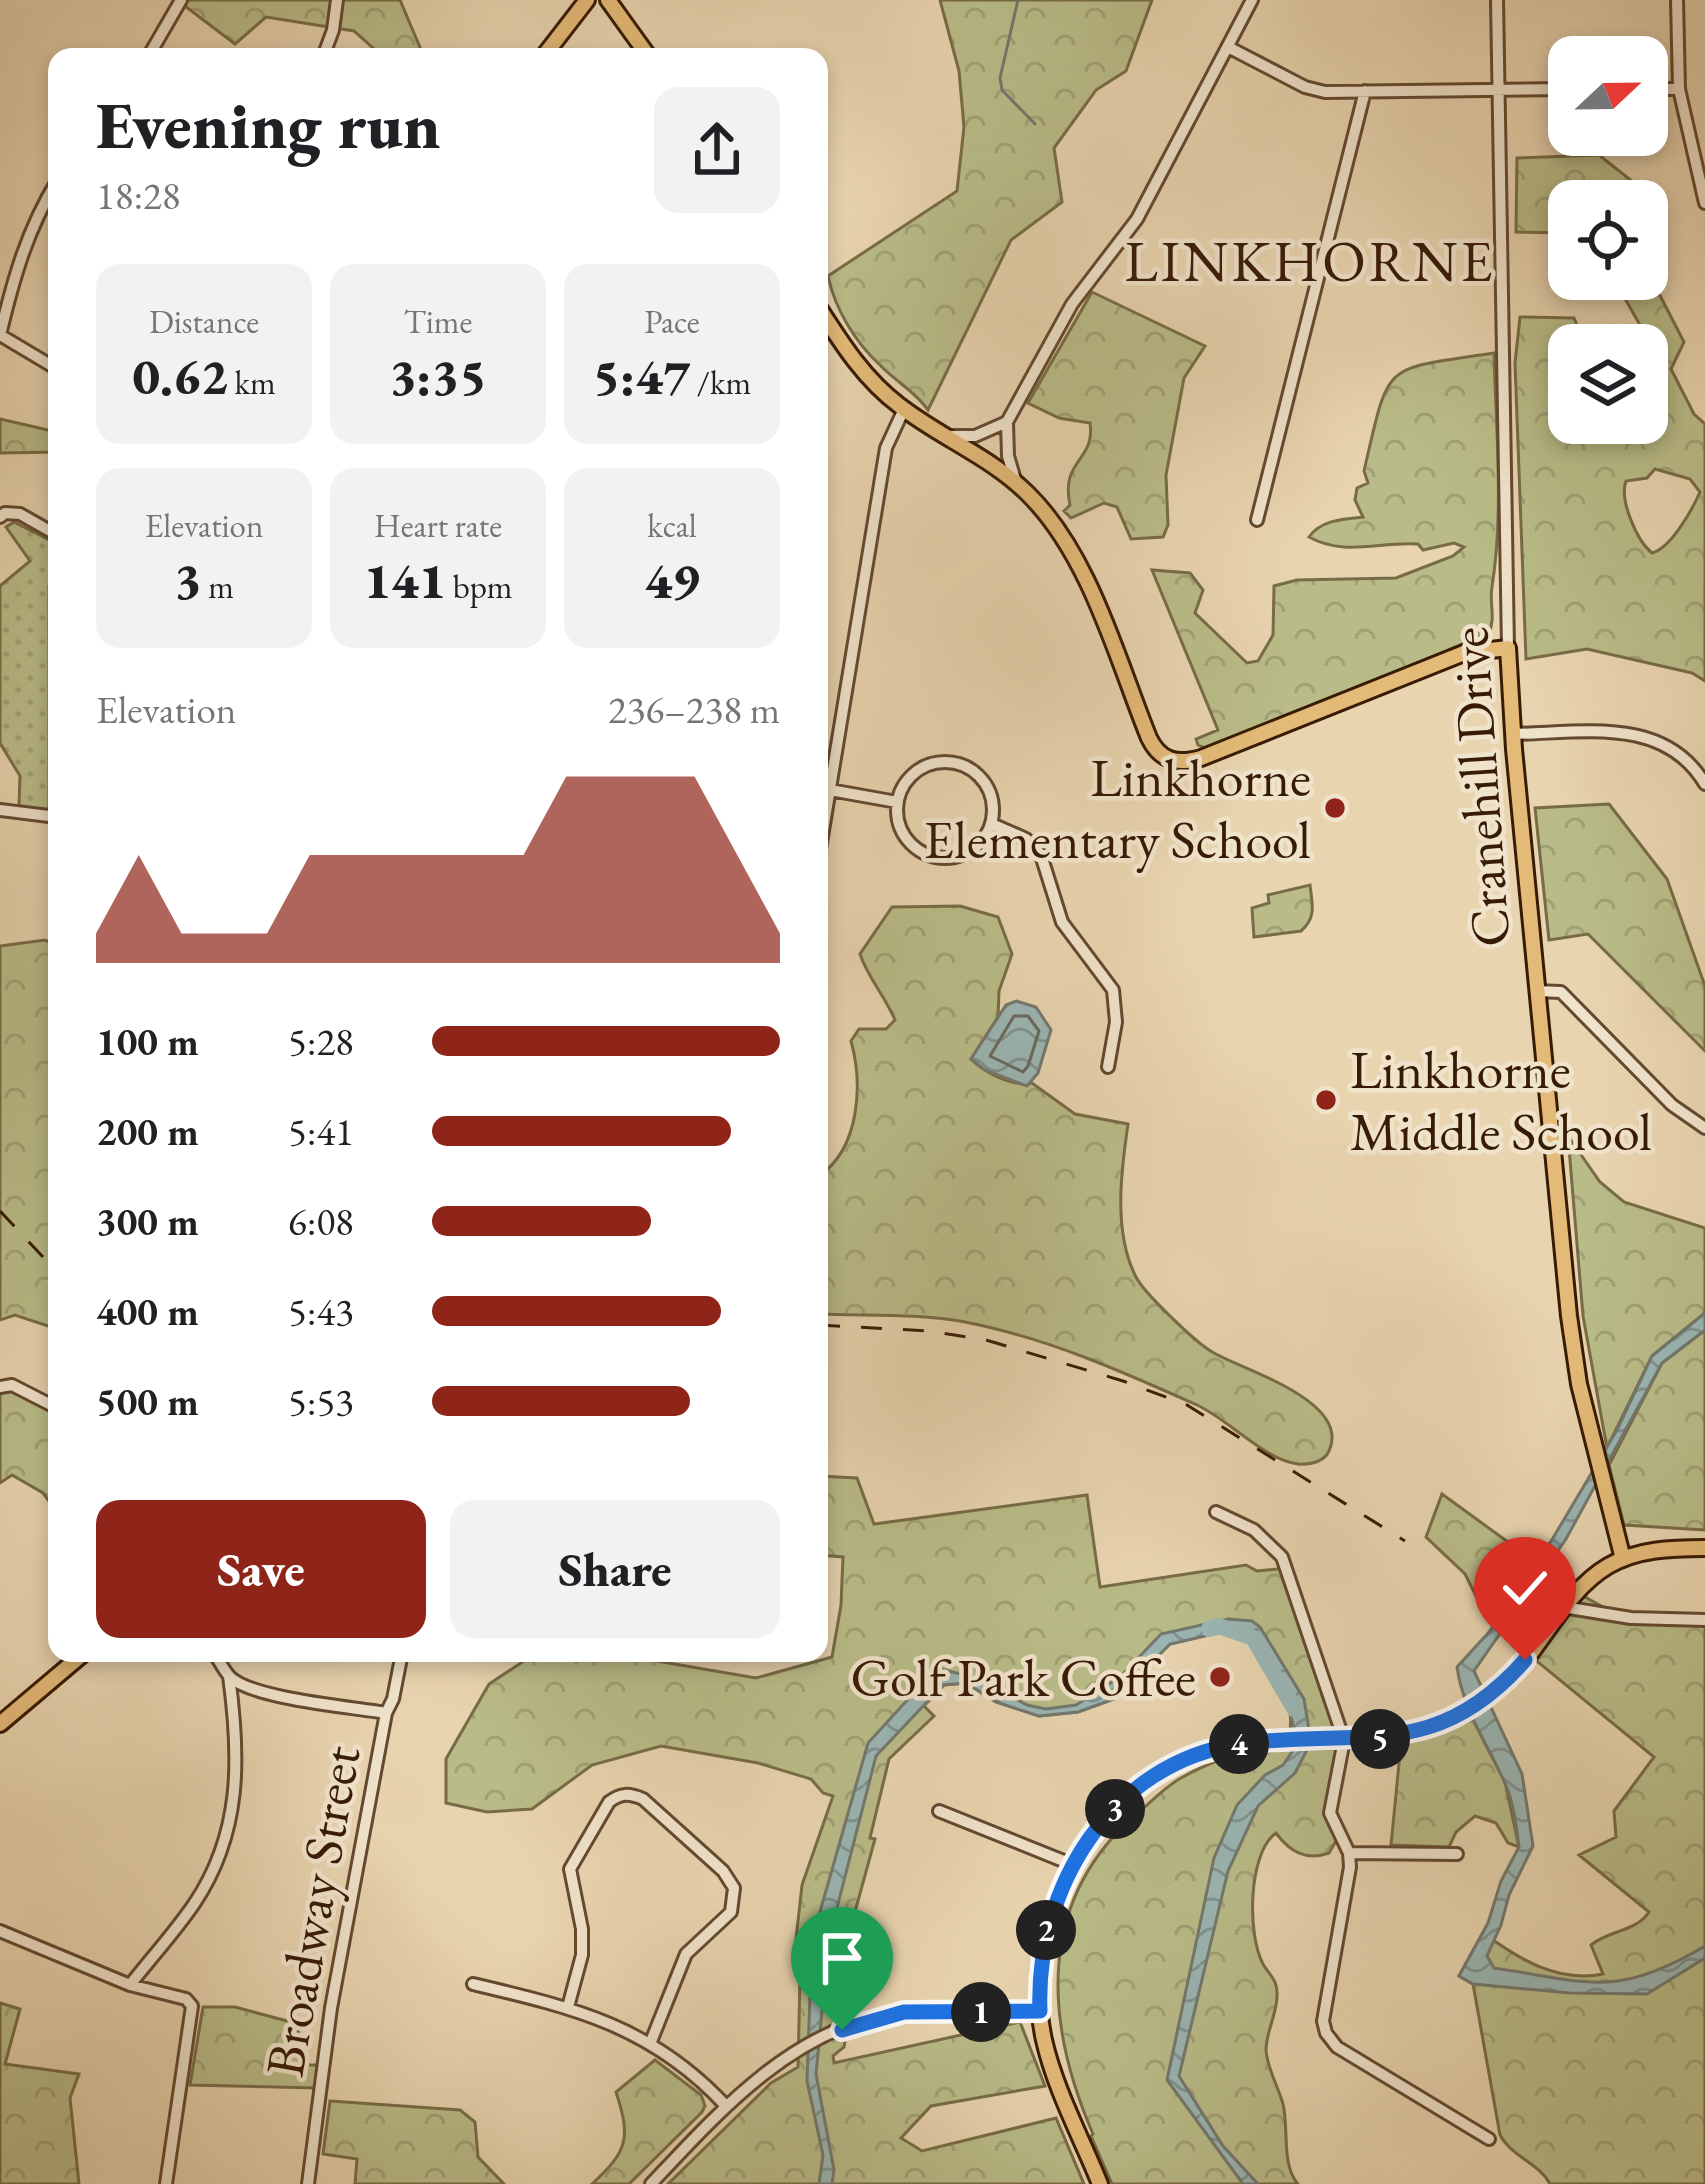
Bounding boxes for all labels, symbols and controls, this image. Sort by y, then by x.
north arrow [1548,36,1668,156]
map controls [1548,36,1668,444]
text: Evening run [96,82,441,168]
button: share [654,87,780,213]
text: 18:28 [96,170,181,221]
button: locate [1548,180,1668,300]
district label: LINKHORNE [1124,224,1496,298]
text: Distance [149,300,259,343]
text: Time [404,300,472,343]
text: Pace [644,300,700,343]
button: layers [1548,324,1668,444]
text: 0.62 [132,343,228,409]
text: 3:35 [389,343,487,409]
text: 5:47 [593,343,690,409]
text: km [228,361,276,404]
text: /km [690,361,751,404]
text: Elevation [145,504,263,547]
text: Heart rate [374,504,502,547]
text: kcal [647,504,697,547]
text: 3 [174,547,202,613]
text: 141 [363,547,446,613]
text: 49 [644,547,700,613]
text: m [202,565,234,608]
text: bpm [446,565,513,608]
street label: Cranehill Drive [1433,625,1525,949]
text: Elevation [96,684,236,735]
text: 236–238 m [608,684,780,735]
place label: Linkhorne Elementary School [923,742,1311,874]
marker: Linkhorne Elementary School [1322,795,1348,821]
text: 100 m [96,1016,199,1067]
text: 5:28 [288,1016,354,1067]
place label: Linkhorne Middle School [1350,1034,1652,1166]
marker: Linkhorne Middle School [1313,1087,1339,1113]
text: 200 m [96,1106,199,1157]
text: 5:41 [288,1106,354,1157]
text: 300 m [96,1196,199,1247]
text: 6:08 [288,1196,354,1247]
text: 400 m [96,1286,199,1337]
text: 5:43 [288,1286,354,1337]
text: 500 m [96,1376,199,1427]
text: 5:53 [288,1376,354,1427]
button: Save [96,1500,426,1638]
button: Share [450,1500,780,1638]
pin [1474,1537,1576,1660]
icon: check [1492,1555,1558,1621]
place label: Golf Park Coffee [851,1642,1196,1712]
marker: Golf Park Coffee [1207,1664,1233,1690]
pin: 5 [1350,1709,1410,1769]
pin: 4 [1209,1714,1269,1774]
text: 5 [1371,1717,1389,1760]
text: 4 [1230,1722,1248,1765]
street label: Broadway Street [248,1740,376,2082]
pin: 3 [1085,1779,1145,1839]
text: 3 [1106,1787,1124,1830]
pin: 2 [1016,1900,1076,1960]
pin [791,1907,893,2030]
text: 2 [1037,1908,1055,1951]
icon: arrive [809,1925,875,1991]
pin: 1 [951,1982,1011,2042]
text: 1 [972,1990,990,2033]

